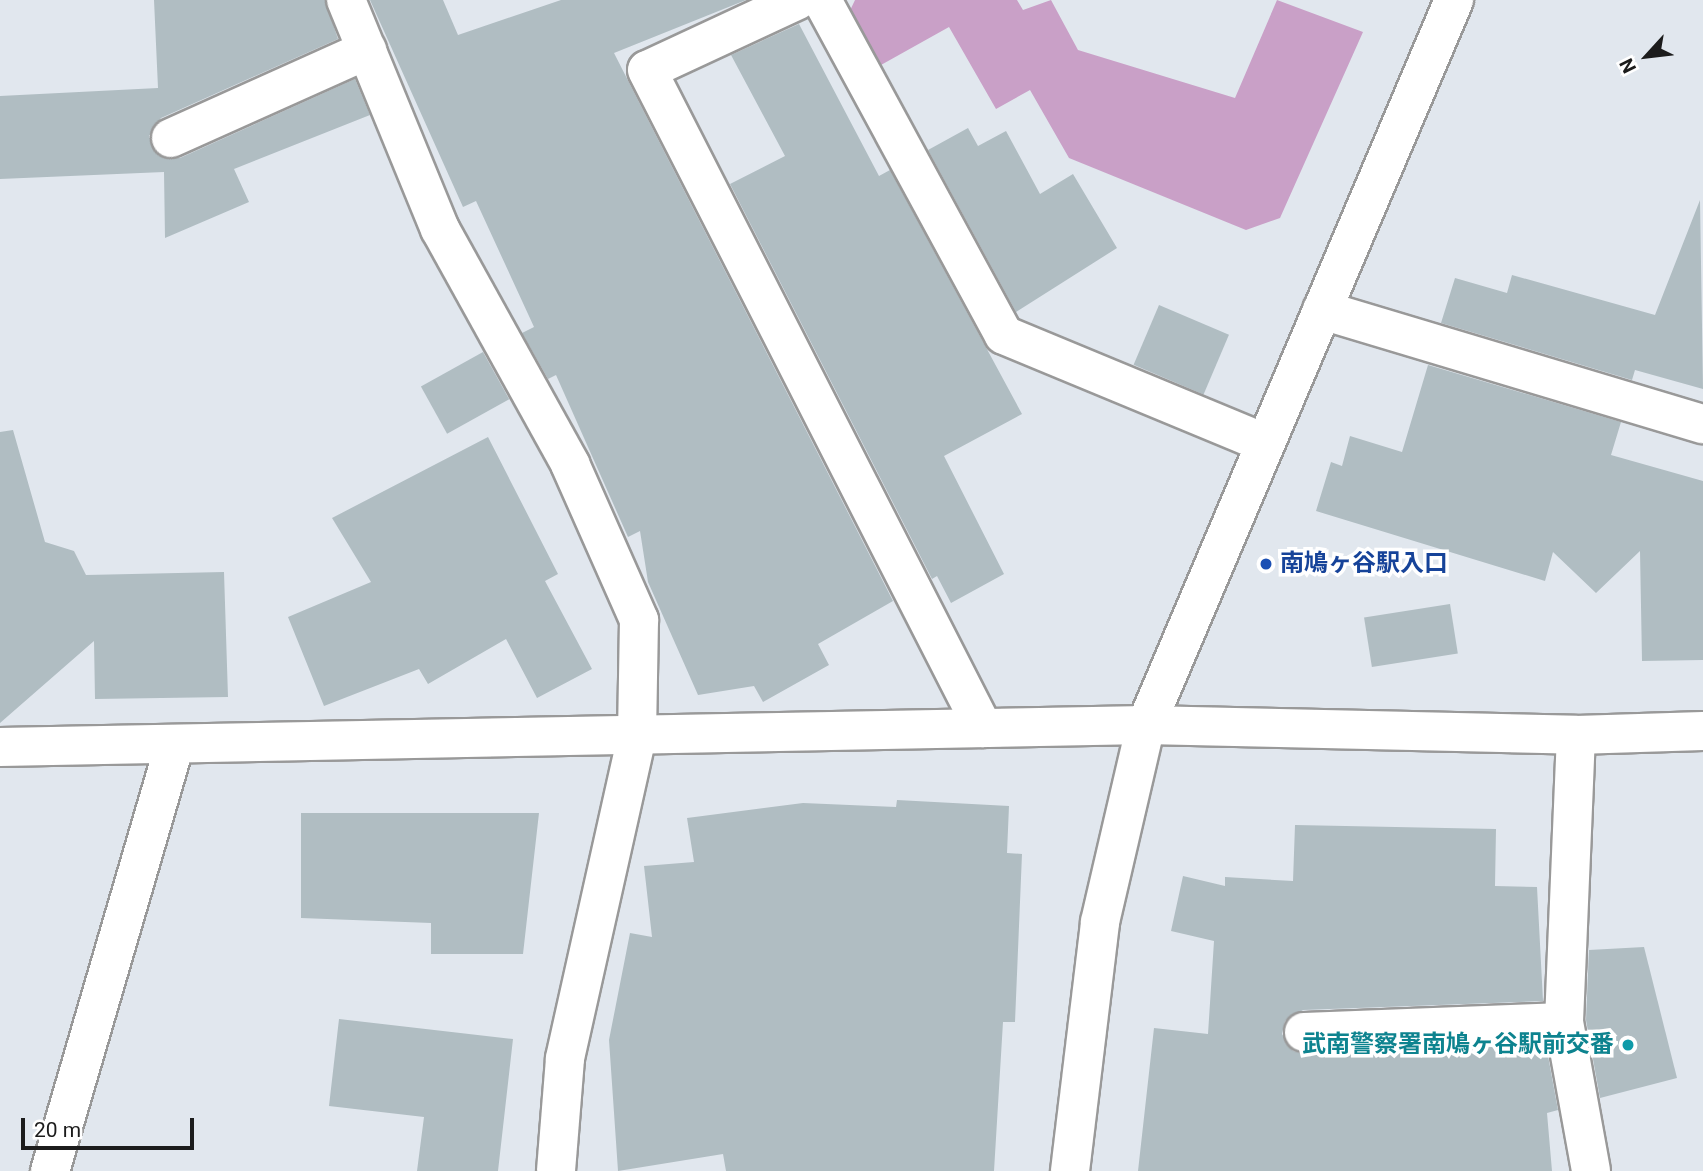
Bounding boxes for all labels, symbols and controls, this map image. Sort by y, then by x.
north arrow [1612,21,1682,91]
text: N [1615,55,1641,77]
place label: 南鳩ヶ谷駅入口 [1280,550,1448,578]
marker: 南鳩ヶ谷駅入口 [1258,556,1274,572]
place label: 武南警察署南鳩ヶ谷駅前交番 [1302,1031,1614,1059]
marker: 武南警察署南鳩ヶ谷駅前交番 [1620,1037,1636,1053]
scale bar [24,1104,198,1148]
text: 20 m [34,1118,81,1142]

